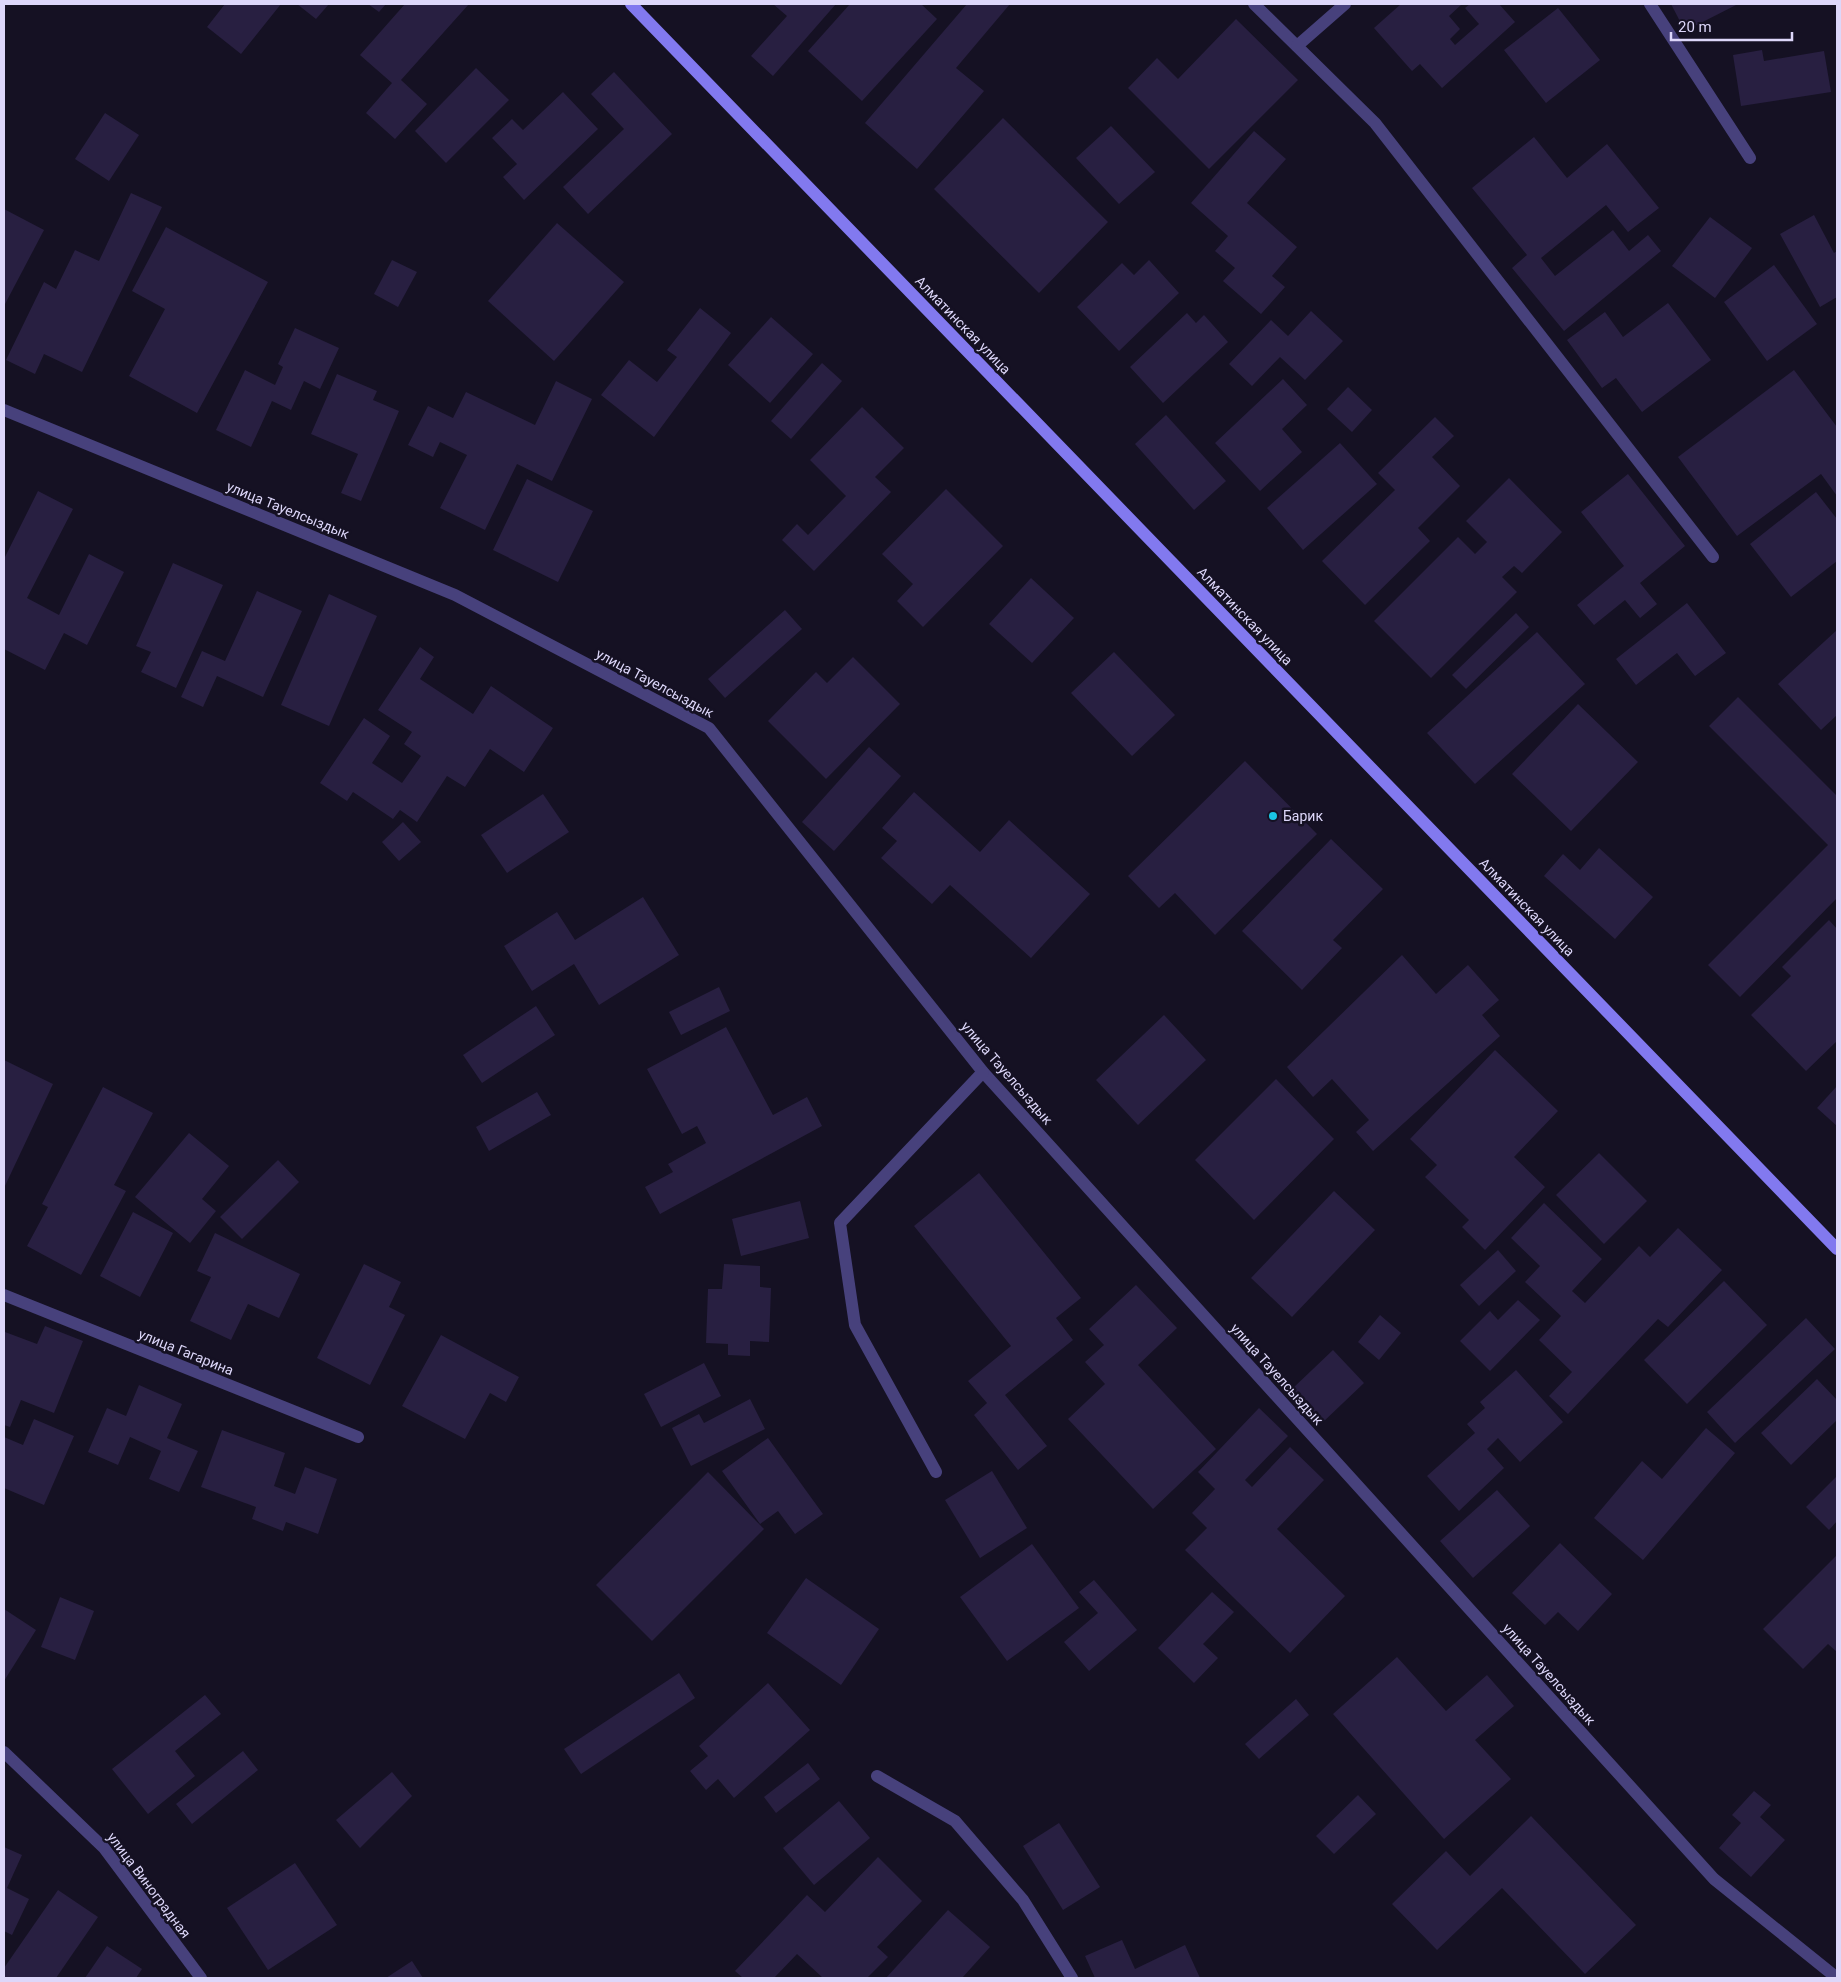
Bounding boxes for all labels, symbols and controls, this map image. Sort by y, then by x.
scale bar [1671,10,1792,42]
text: 20 m [1678,18,1712,36]
street label: Алматинская улица [912,273,1014,377]
street label: улица Тауелсыздык [224,478,352,542]
street label: Алматинская улица [1194,564,1296,668]
street label: улица Тауелсыздык [593,645,717,721]
place label: Барик [1283,808,1323,824]
marker: Барик [1267,810,1279,822]
street label: Алматинская улица [1476,855,1578,959]
street label: улица Тауелсыздык [958,1018,1056,1128]
street label: улица Тауелсыздык [1227,1320,1327,1428]
street label: улица Гагарина [136,1326,236,1378]
street label: улица Тауелсыздык [1499,1620,1599,1728]
street label: улица Виноградная [104,1829,194,1941]

